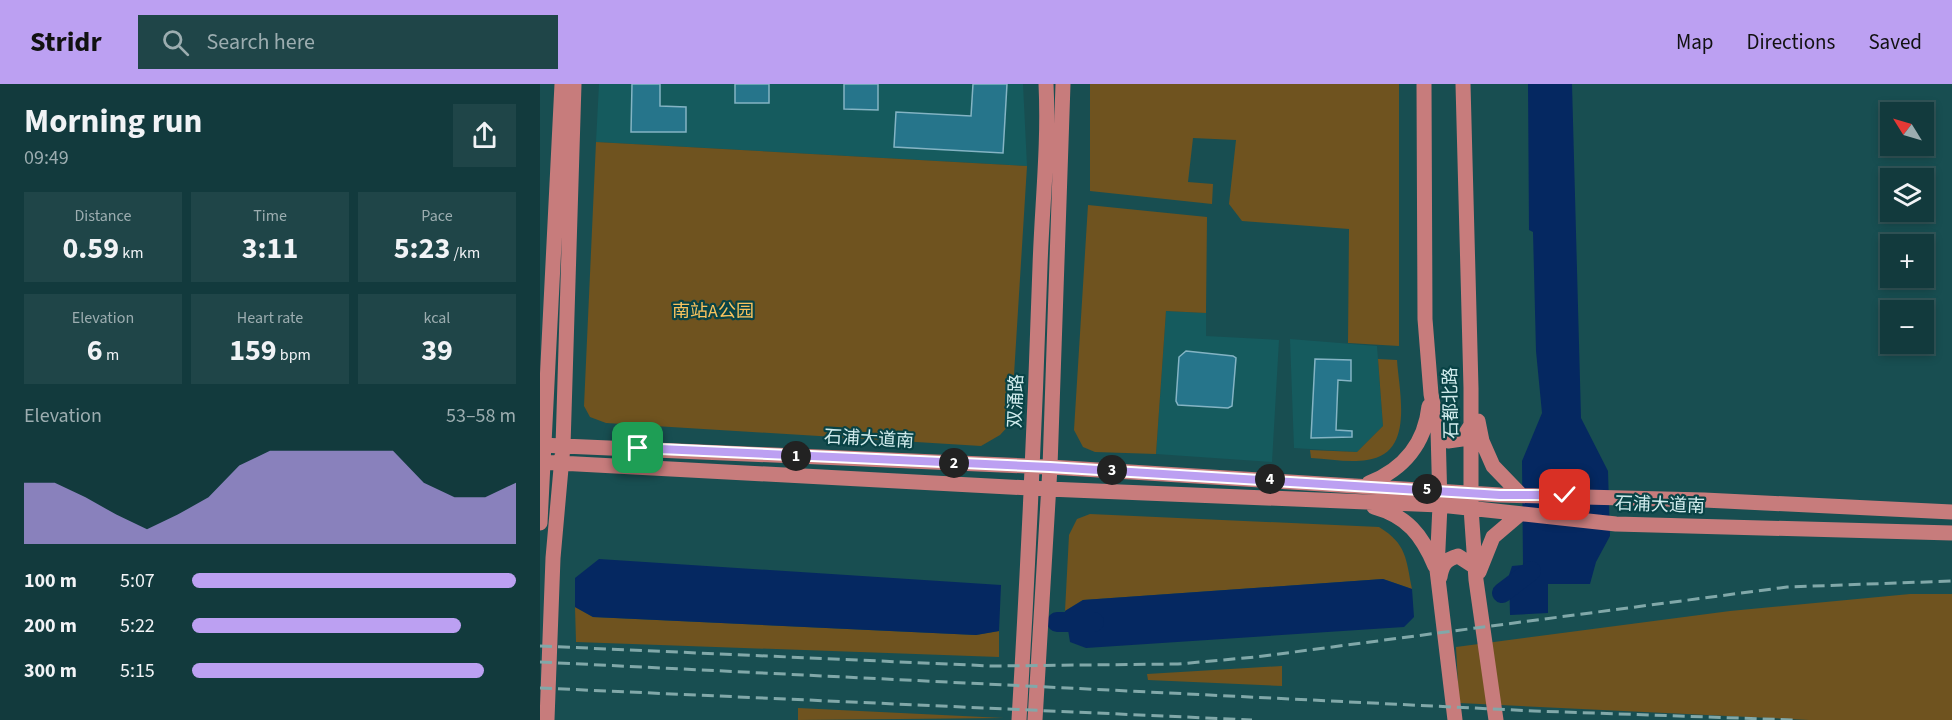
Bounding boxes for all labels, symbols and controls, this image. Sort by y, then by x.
search box [138,15,558,69]
text: Stridr [30,22,102,62]
icon: search [159,26,192,59]
text: Search here [207,26,315,58]
text: Map [1676,27,1714,57]
text: Directions [1747,27,1835,57]
text: Saved [1868,27,1922,57]
text: Morning run [24,98,202,145]
north arrow [1880,102,1934,156]
map controls [1880,102,1934,354]
button: share [453,104,516,167]
text: 09:49 [24,144,69,172]
button: layers [1880,168,1934,222]
text: Distance [75,205,131,227]
text: Time [253,205,287,227]
text: Pace [421,205,453,227]
text: 0.59 [63,227,119,270]
text: 3:11 [242,227,298,270]
text: 5:23 [394,227,450,270]
button: + [1880,234,1934,288]
text: km [119,242,143,264]
text: /km [450,242,480,264]
park label: 南站A公园 [672,299,754,324]
button: − [1880,300,1934,354]
text: Elevation [72,307,134,329]
text: Heart rate [237,307,303,329]
text: kcal [424,307,450,329]
text: 6 [87,329,103,372]
text: 159 [229,329,277,372]
text: 39 [421,329,453,372]
text: m [103,344,119,366]
text: bpm [277,344,311,366]
street label: 石都北路 [1438,367,1464,439]
street label: 双涌路 [1003,374,1029,428]
text: Elevation [24,402,102,430]
text: 53–58 m [446,402,516,430]
pin [612,422,663,473]
street label: 石浦大道南 [823,424,915,454]
icon: arrive [621,431,654,464]
pin: 1 [781,441,811,471]
text: 1 [792,445,800,467]
pin: 2 [939,448,969,478]
text: 2 [950,452,958,474]
pin: 3 [1097,455,1127,485]
text: 3 [1108,459,1116,481]
pin: 4 [1255,464,1285,494]
text: 4 [1266,468,1274,490]
pin [1539,469,1590,520]
pin: 5 [1412,474,1442,504]
text: 5 [1423,478,1431,500]
icon: check [1548,478,1581,511]
street label: 石浦大道南 [1615,491,1705,519]
text: 100 m [24,567,77,595]
text: 5:07 [120,567,155,595]
text: 200 m [24,612,77,640]
text: 5:22 [120,612,155,640]
text: 300 m [24,657,77,685]
text: 5:15 [120,657,155,685]

